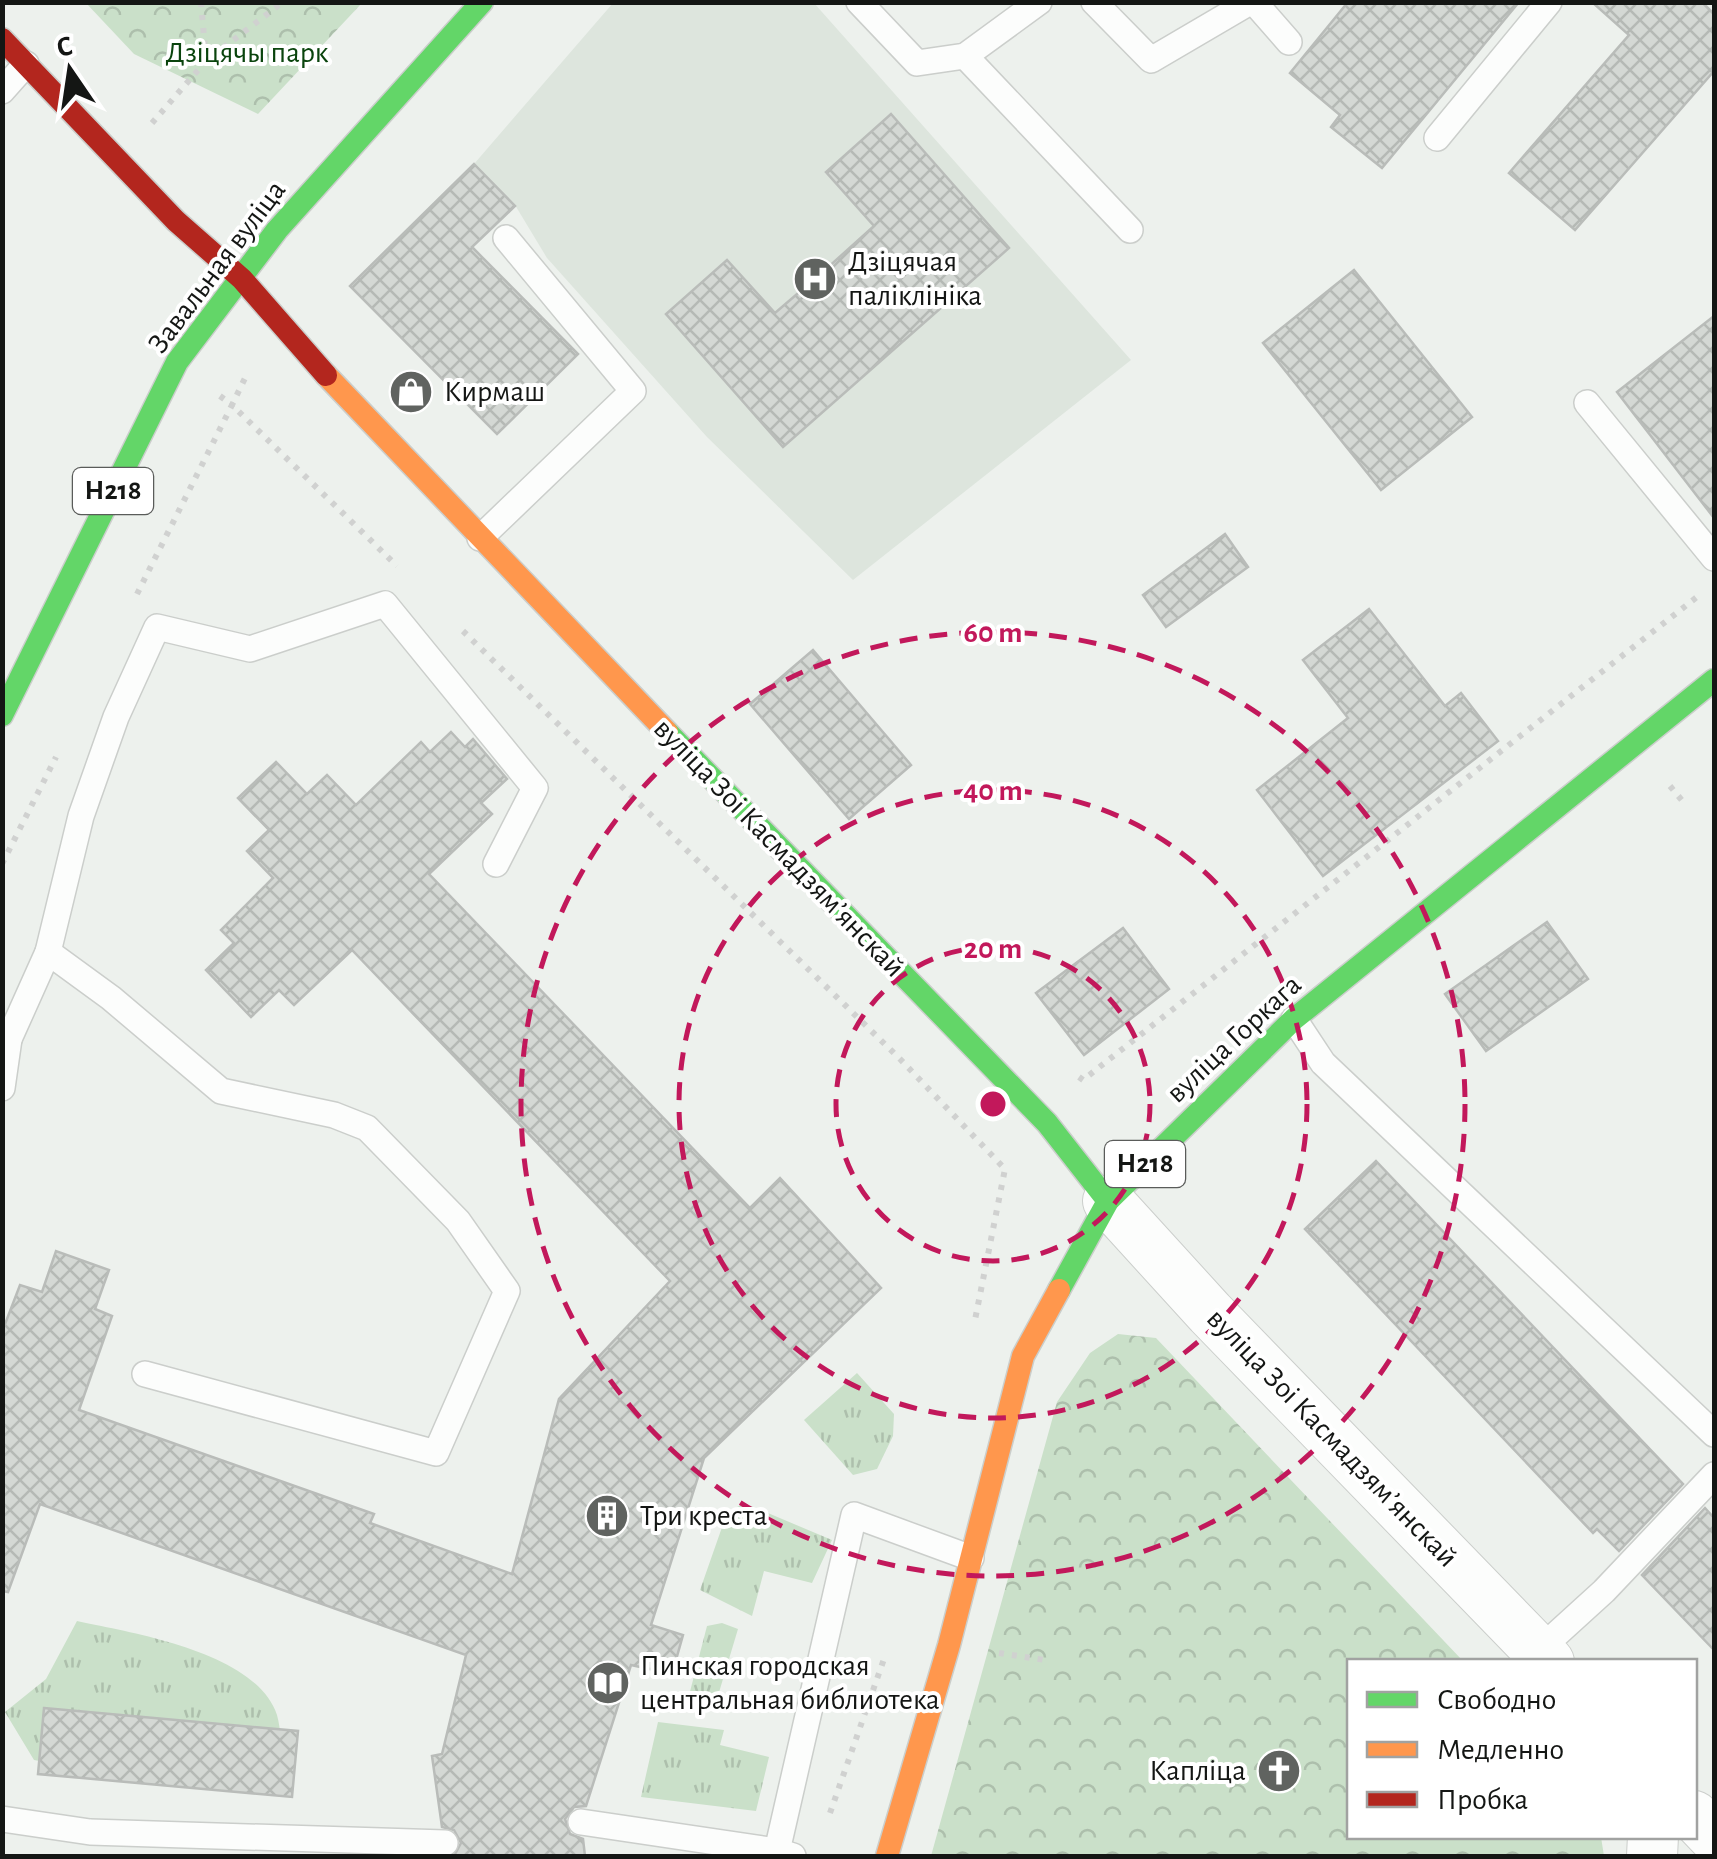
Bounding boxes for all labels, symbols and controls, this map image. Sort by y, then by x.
north arrow [20,20,120,120]
text: С [54,32,76,63]
park label: Дзіцячы парк [165,38,329,68]
street label: Завальная вуліца [143,175,291,359]
place label: Дзіцячая паліклініка [848,247,982,311]
hospital icon: Дзіцячая паліклініка [792,256,838,302]
shop icon: Кирмаш [388,369,434,415]
place label: Кирмаш [444,377,545,407]
road number: Н218 [73,468,153,514]
text: 60 m [964,618,1022,648]
street label: вуліца Зоі Касмадзямʼянскай [648,713,910,983]
text: 40 m [963,776,1023,806]
text: 20 m [964,934,1022,964]
street label: вуліца Горкага [1161,969,1307,1109]
centre of rings [975,1086,1011,1122]
road number: Н218 [1105,1141,1185,1187]
street label: вуліца Зоі Касмадзямʼянскай [1201,1303,1463,1573]
building icon: Три креста [584,1493,630,1539]
place label: Три креста [640,1501,767,1531]
place label: Пинская городская центральная библиотека [640,1651,940,1715]
legend [1347,1659,1697,1839]
library icon: Пинская городская центральная библиотека [585,1660,631,1706]
text: Свободно [1437,1685,1556,1715]
text: Медленно [1437,1735,1564,1765]
church icon: Капліца [1256,1748,1302,1794]
place label: Капліца [1149,1756,1246,1786]
text: Пробка [1437,1785,1528,1815]

